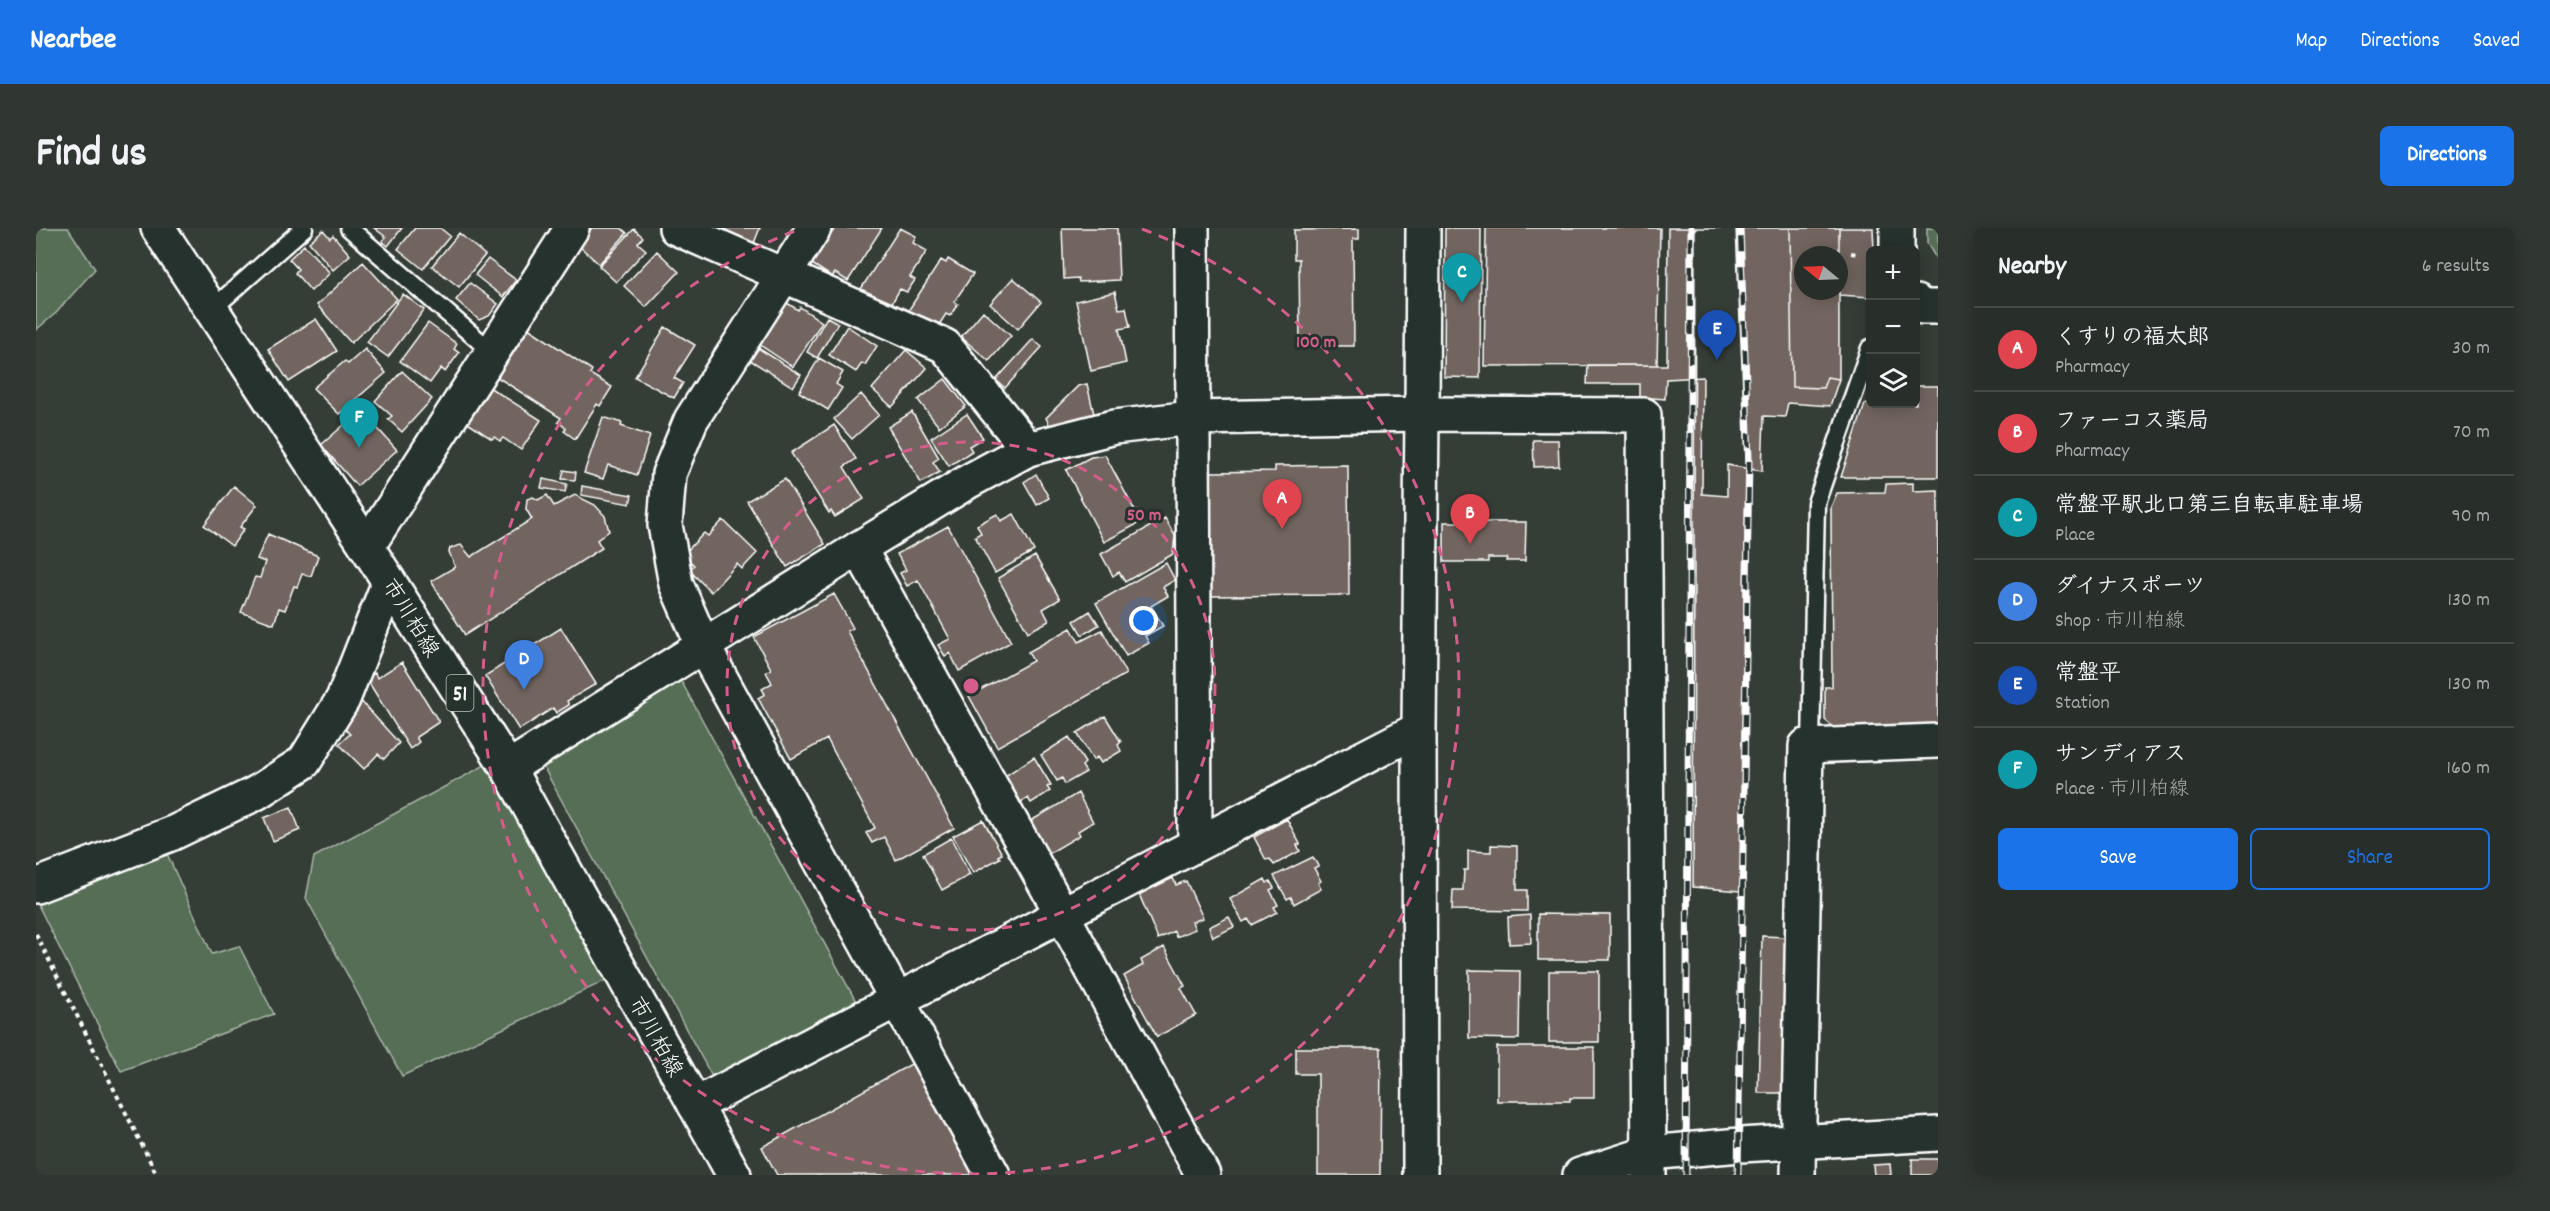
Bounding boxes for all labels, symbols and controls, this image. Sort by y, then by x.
text: Nearbee [30,22,116,62]
text: Map [2296,27,2327,57]
text: Directions [2360,27,2440,57]
text: Saved [2473,27,2520,57]
text: Find us [36,126,147,186]
button: Directions [2380,126,2514,186]
north arrow [1794,246,1848,300]
map controls [1866,246,1920,408]
button: + [1866,246,1920,300]
text: Nearby [1998,249,2066,286]
text: 6 results [2422,253,2490,281]
pin: C [1442,254,1482,303]
button: − [1866,300,1920,354]
pin: E [1698,310,1736,360]
text: くすりの福太郎 [2055,323,2209,354]
text: 100 m [1296,331,1336,356]
text: A [2012,335,2023,363]
text: 30 m [2452,335,2490,363]
button: layers [1866,354,1920,408]
text: Pharmacy [2055,354,2129,382]
pin: F [340,398,378,448]
text: ファーコス薬局 [2055,407,2209,438]
text: B [2013,419,2022,447]
text: 70 m [2453,419,2490,447]
text: Pharmacy [2055,438,2129,466]
pin: A [1262,480,1302,529]
text: 常盤平駅北口第三自転車駐車場 [2055,491,2363,522]
pin: B [1450,494,1490,544]
text: C [2013,503,2022,531]
text: 90 m [2452,503,2490,531]
text: 50 m [1127,504,1161,529]
text: Place [2055,522,2095,550]
text: ダイナスポーツ [2055,572,2205,603]
street label: 市川柏線 [373,573,445,664]
text: D [2012,587,2023,615]
text: 130 m [2448,587,2490,615]
your location [1129,606,1158,635]
text: Shop · 市川柏線 [2055,608,2185,636]
pin: D [504,640,544,690]
text: 常盤平 [2055,659,2121,690]
text: E [2013,671,2022,699]
text: 130 m [2448,671,2490,699]
road number: 51 [446,675,474,711]
centre of rings [961,676,981,696]
text: Station [2055,690,2110,718]
text: サンディアス [2055,740,2186,771]
text: F [2013,755,2022,783]
text: 160 m [2447,755,2490,783]
text: Place · 市川柏線 [2055,776,2189,804]
button: Save [1998,828,2238,890]
button: Share [2250,828,2490,890]
street label: 市川柏線 [619,992,689,1084]

